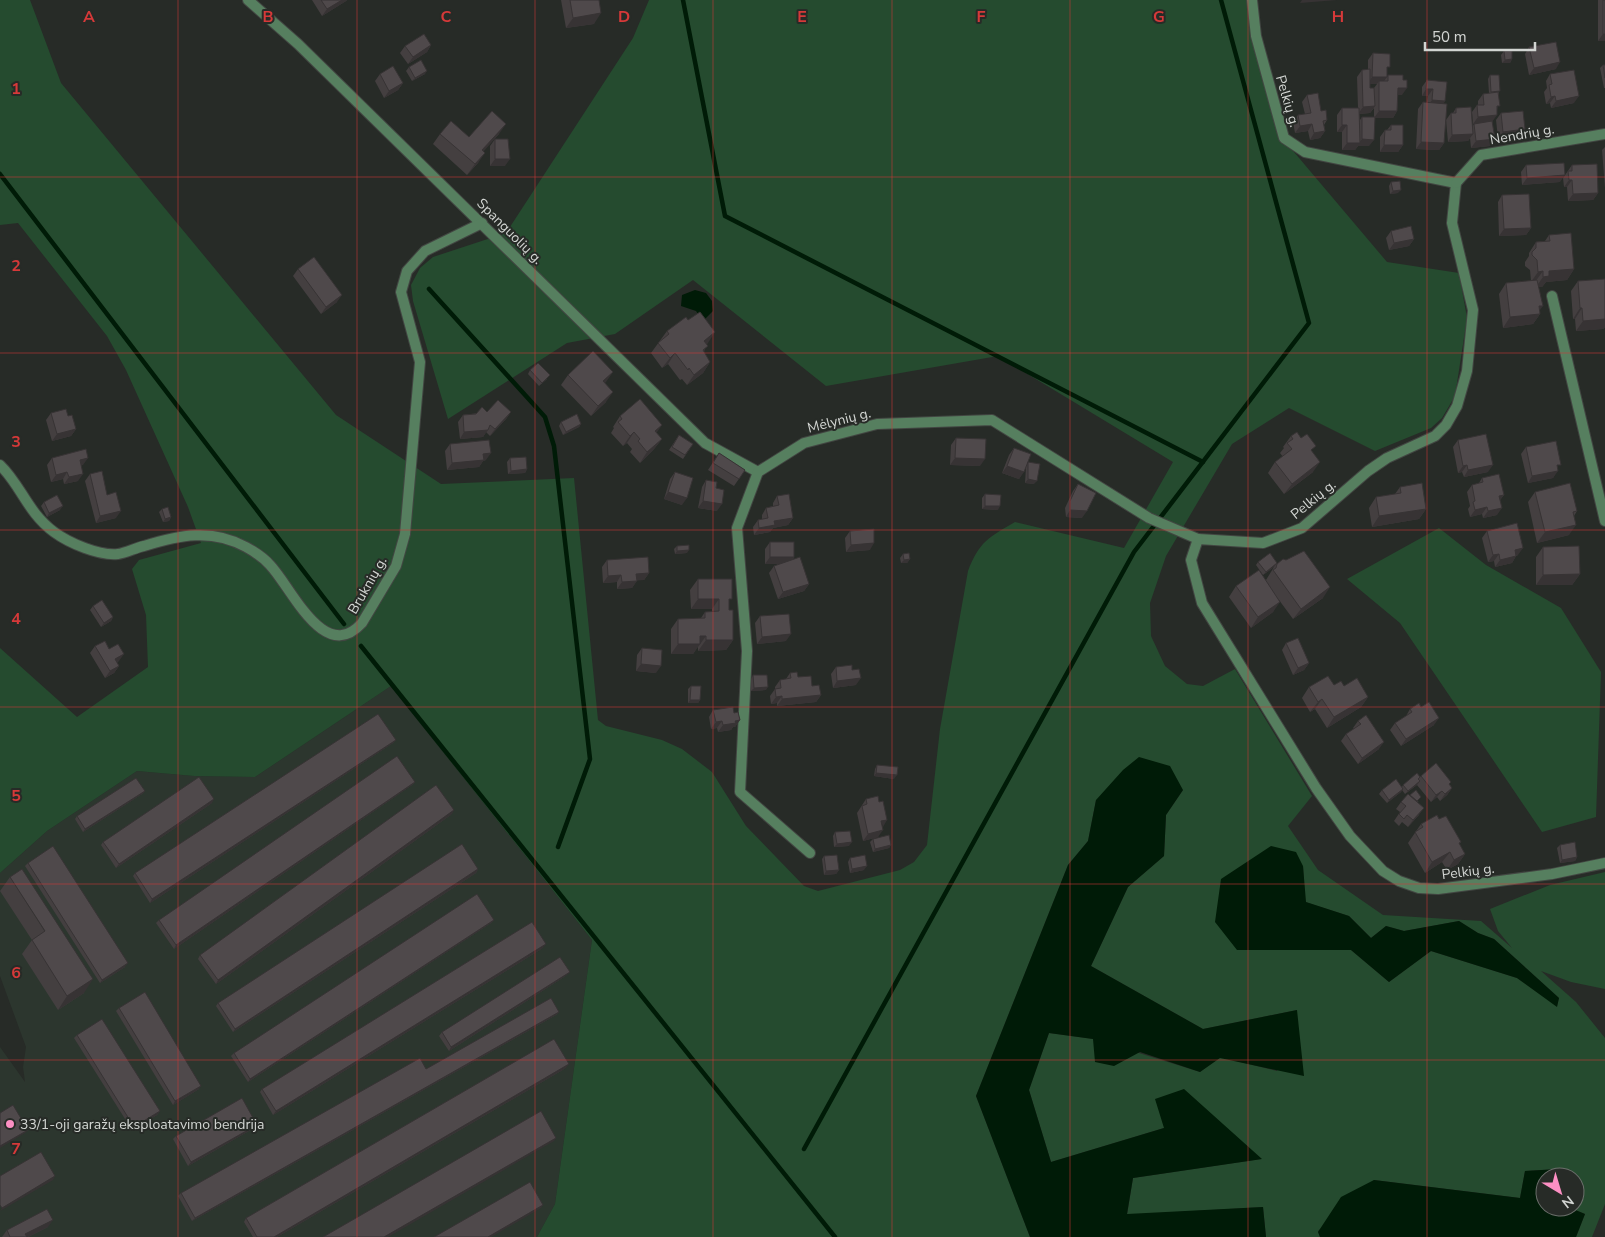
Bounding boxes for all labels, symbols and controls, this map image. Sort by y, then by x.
text: A [83,6,95,28]
text: B [262,6,274,28]
text: C [441,6,452,28]
text: D [618,6,630,28]
text: E [797,6,807,28]
text: F [977,6,986,28]
text: G [1153,6,1165,28]
text: H [1332,6,1344,28]
scale bar [1425,20,1535,52]
text: 50 m [1432,27,1467,47]
street label: Pelkių g. [1271,73,1304,129]
text: 1 [11,78,21,100]
street label: Nendrių g. [1488,119,1556,149]
street label: Spanguolių g. [472,194,547,269]
text: 2 [11,255,21,277]
street label: Mėlynių g. [805,403,873,438]
text: 3 [11,431,21,453]
street label: Pelkių g. [1287,475,1340,524]
street label: Bruknių g. [343,553,392,617]
text: 4 [11,608,21,630]
text: 5 [11,785,21,807]
street label: Pelkių g. [1440,859,1496,884]
text: 6 [11,962,21,984]
place label: 33/1-oji garažų eksploatavimo bendrija [20,1115,264,1134]
marker: 33/1-oji garažų eksploatavimo bendrija [4,1118,16,1130]
text: 7 [11,1138,21,1160]
north arrow [1535,1167,1585,1217]
text: N [1558,1191,1578,1213]

